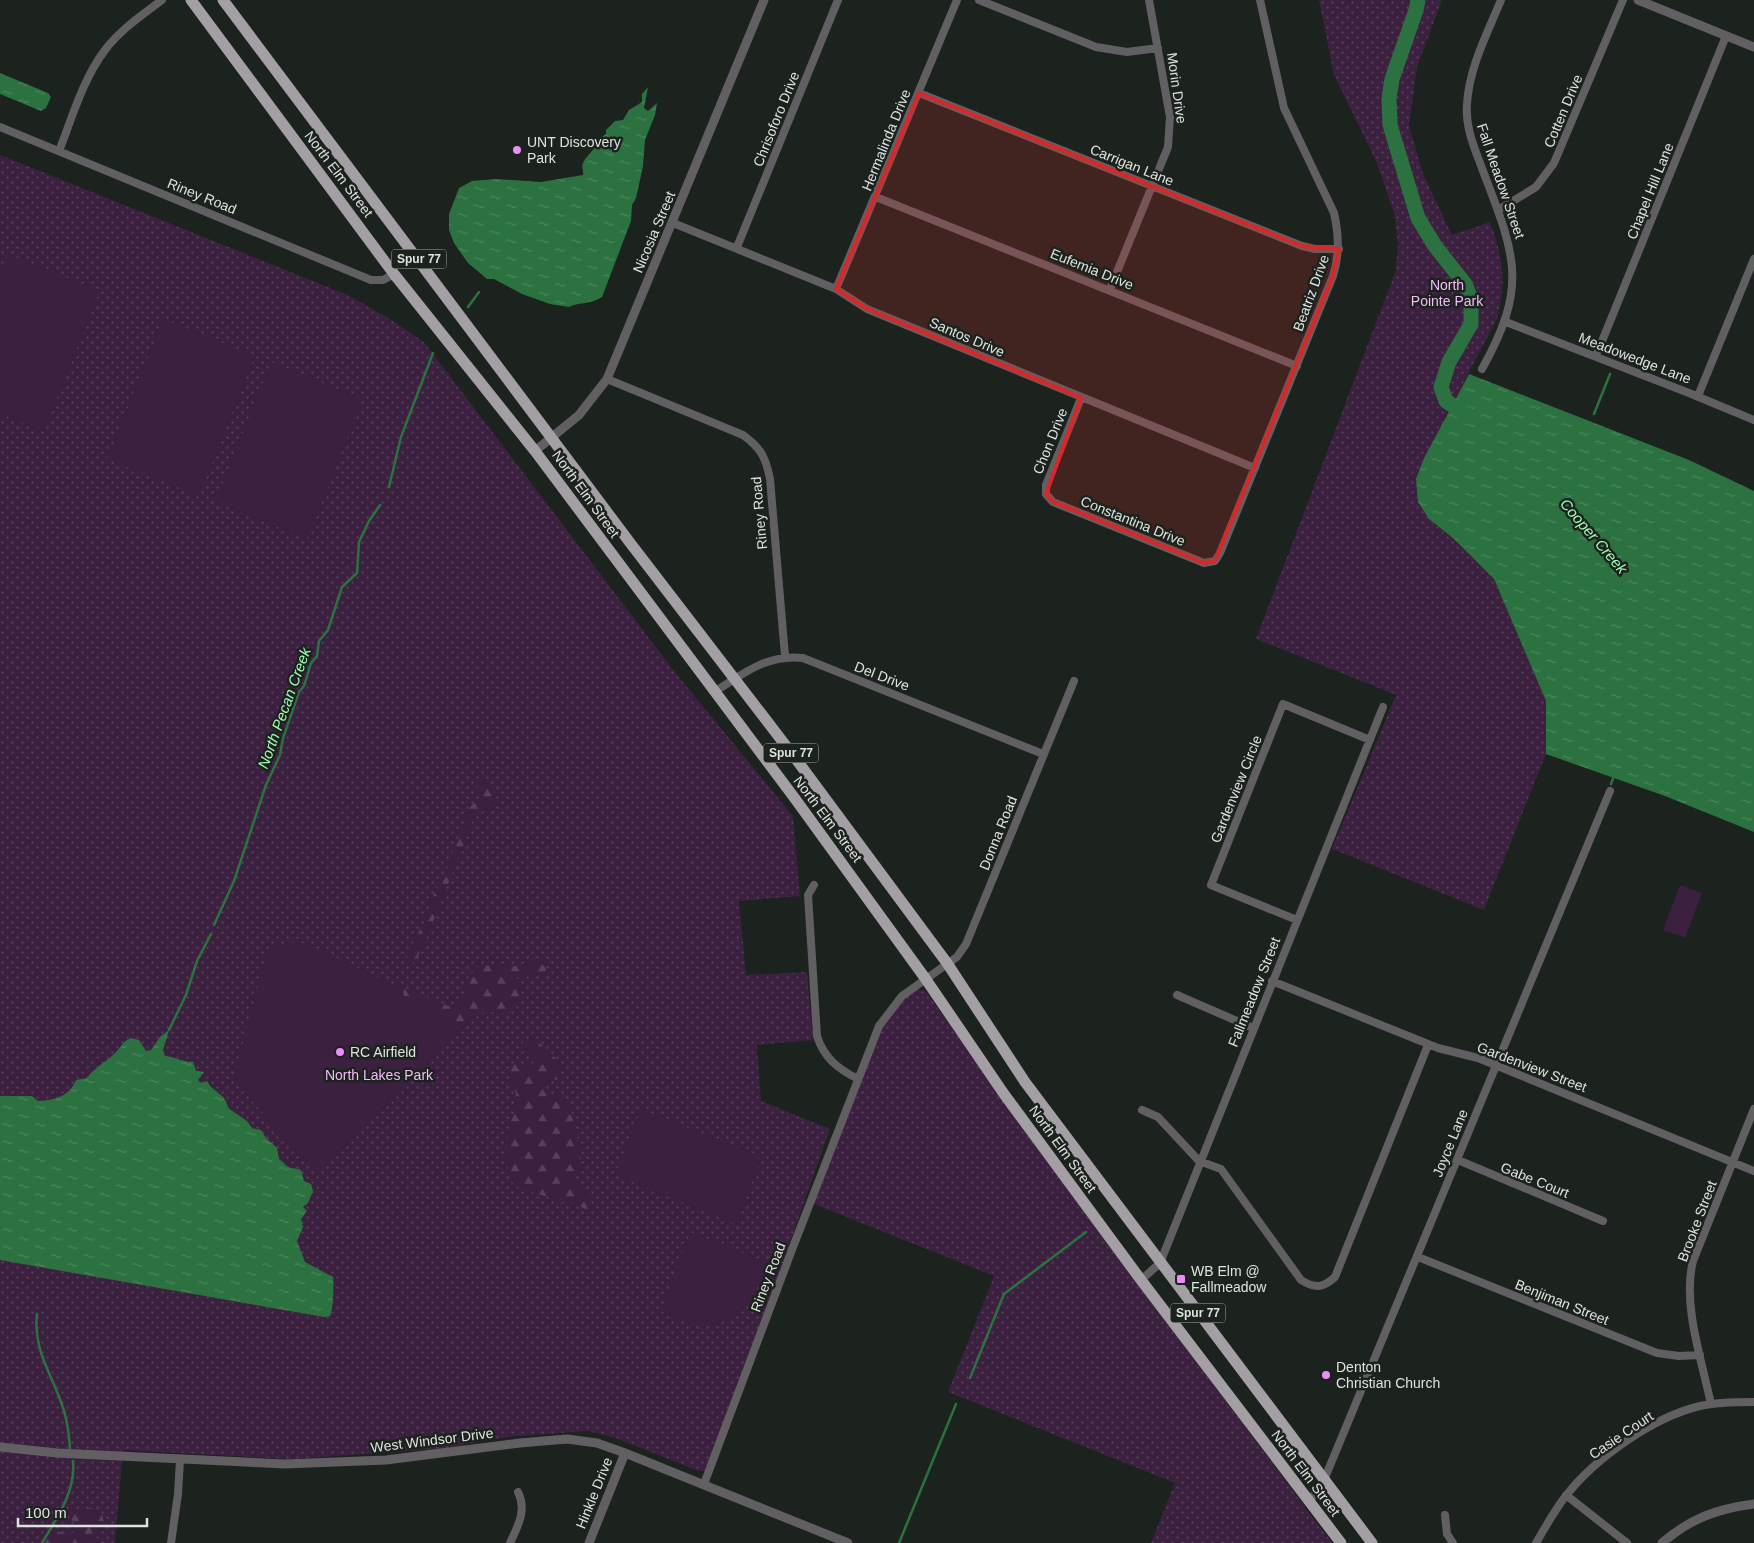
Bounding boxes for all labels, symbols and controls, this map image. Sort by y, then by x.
street label: Morin Drive [1164,51,1190,125]
street label: Chrisoforo Drive [750,69,802,169]
street label: Cotten Drive [1540,72,1586,150]
street label: Hermalinda Drive [858,87,914,193]
street label: Fall Meadow Street [1474,121,1528,241]
street label: North Elm Street [301,128,377,220]
place label: UNT Discovery Park [527,134,621,166]
street label: Chapel Hill Lane [1623,140,1677,242]
street label: Carrigan Lane [1088,141,1176,189]
marker: UNT Discovery Park [511,144,523,156]
street label: Riney Road [165,175,239,217]
street label: Nicosia Street [630,189,678,275]
street label: Eufemia Drive [1048,245,1136,293]
road number: Spur 77 [392,250,446,268]
street label: Beatriz Drive [1290,252,1332,333]
park label: North Pointe Park [1411,277,1484,309]
street label: Santos Drive [927,314,1007,360]
street label: Meadowedge Lane [1577,329,1694,387]
street label: Chon Drive [1029,405,1071,476]
street label: North Elm Street [549,447,623,541]
street label: Riney Road [748,476,770,550]
street label: Constantina Drive [1078,493,1188,549]
water label: Cooper Creek [1557,495,1632,578]
water label: North Pecan Creek [254,644,314,771]
street label: Del Drive [852,658,912,694]
street label: Gardenview Circle [1207,733,1265,845]
road number: Spur 77 [764,744,818,762]
street label: North Elm Street [790,773,866,865]
street label: Donna Road [976,794,1020,872]
street label: Fallmeadow Street [1225,935,1283,1049]
street label: Gardenview Street [1475,1039,1589,1095]
place label: RC Airfield [350,1044,416,1060]
marker: RC Airfield [334,1046,346,1058]
park label: North Lakes Park [325,1067,434,1083]
street label: North Elm Street [1026,1102,1100,1196]
street label: Joyce Lane [1429,1107,1471,1179]
street label: Gabe Court [1498,1159,1572,1201]
street label: Brooke Street [1674,1178,1720,1264]
street label: Riney Road [747,1240,789,1314]
place label: WB Elm @ Fallmeadow [1191,1263,1267,1295]
marker: WB Elm @ Fallmeadow [1175,1273,1187,1285]
street label: Benjiman Street [1513,1276,1611,1328]
road number: Spur 77 [1170,1304,1226,1322]
place label: Denton Christian Church [1336,1359,1440,1391]
marker: Denton Christian Church [1320,1369,1332,1381]
street label: Casie Court [1586,1408,1656,1462]
street label: West Windsor Drive [370,1425,494,1455]
street label: North Elm Street [1268,1427,1344,1519]
street label: Hinkle Drive [572,1455,616,1531]
scale bar [18,1496,146,1528]
text: 100 m [25,1504,67,1521]

